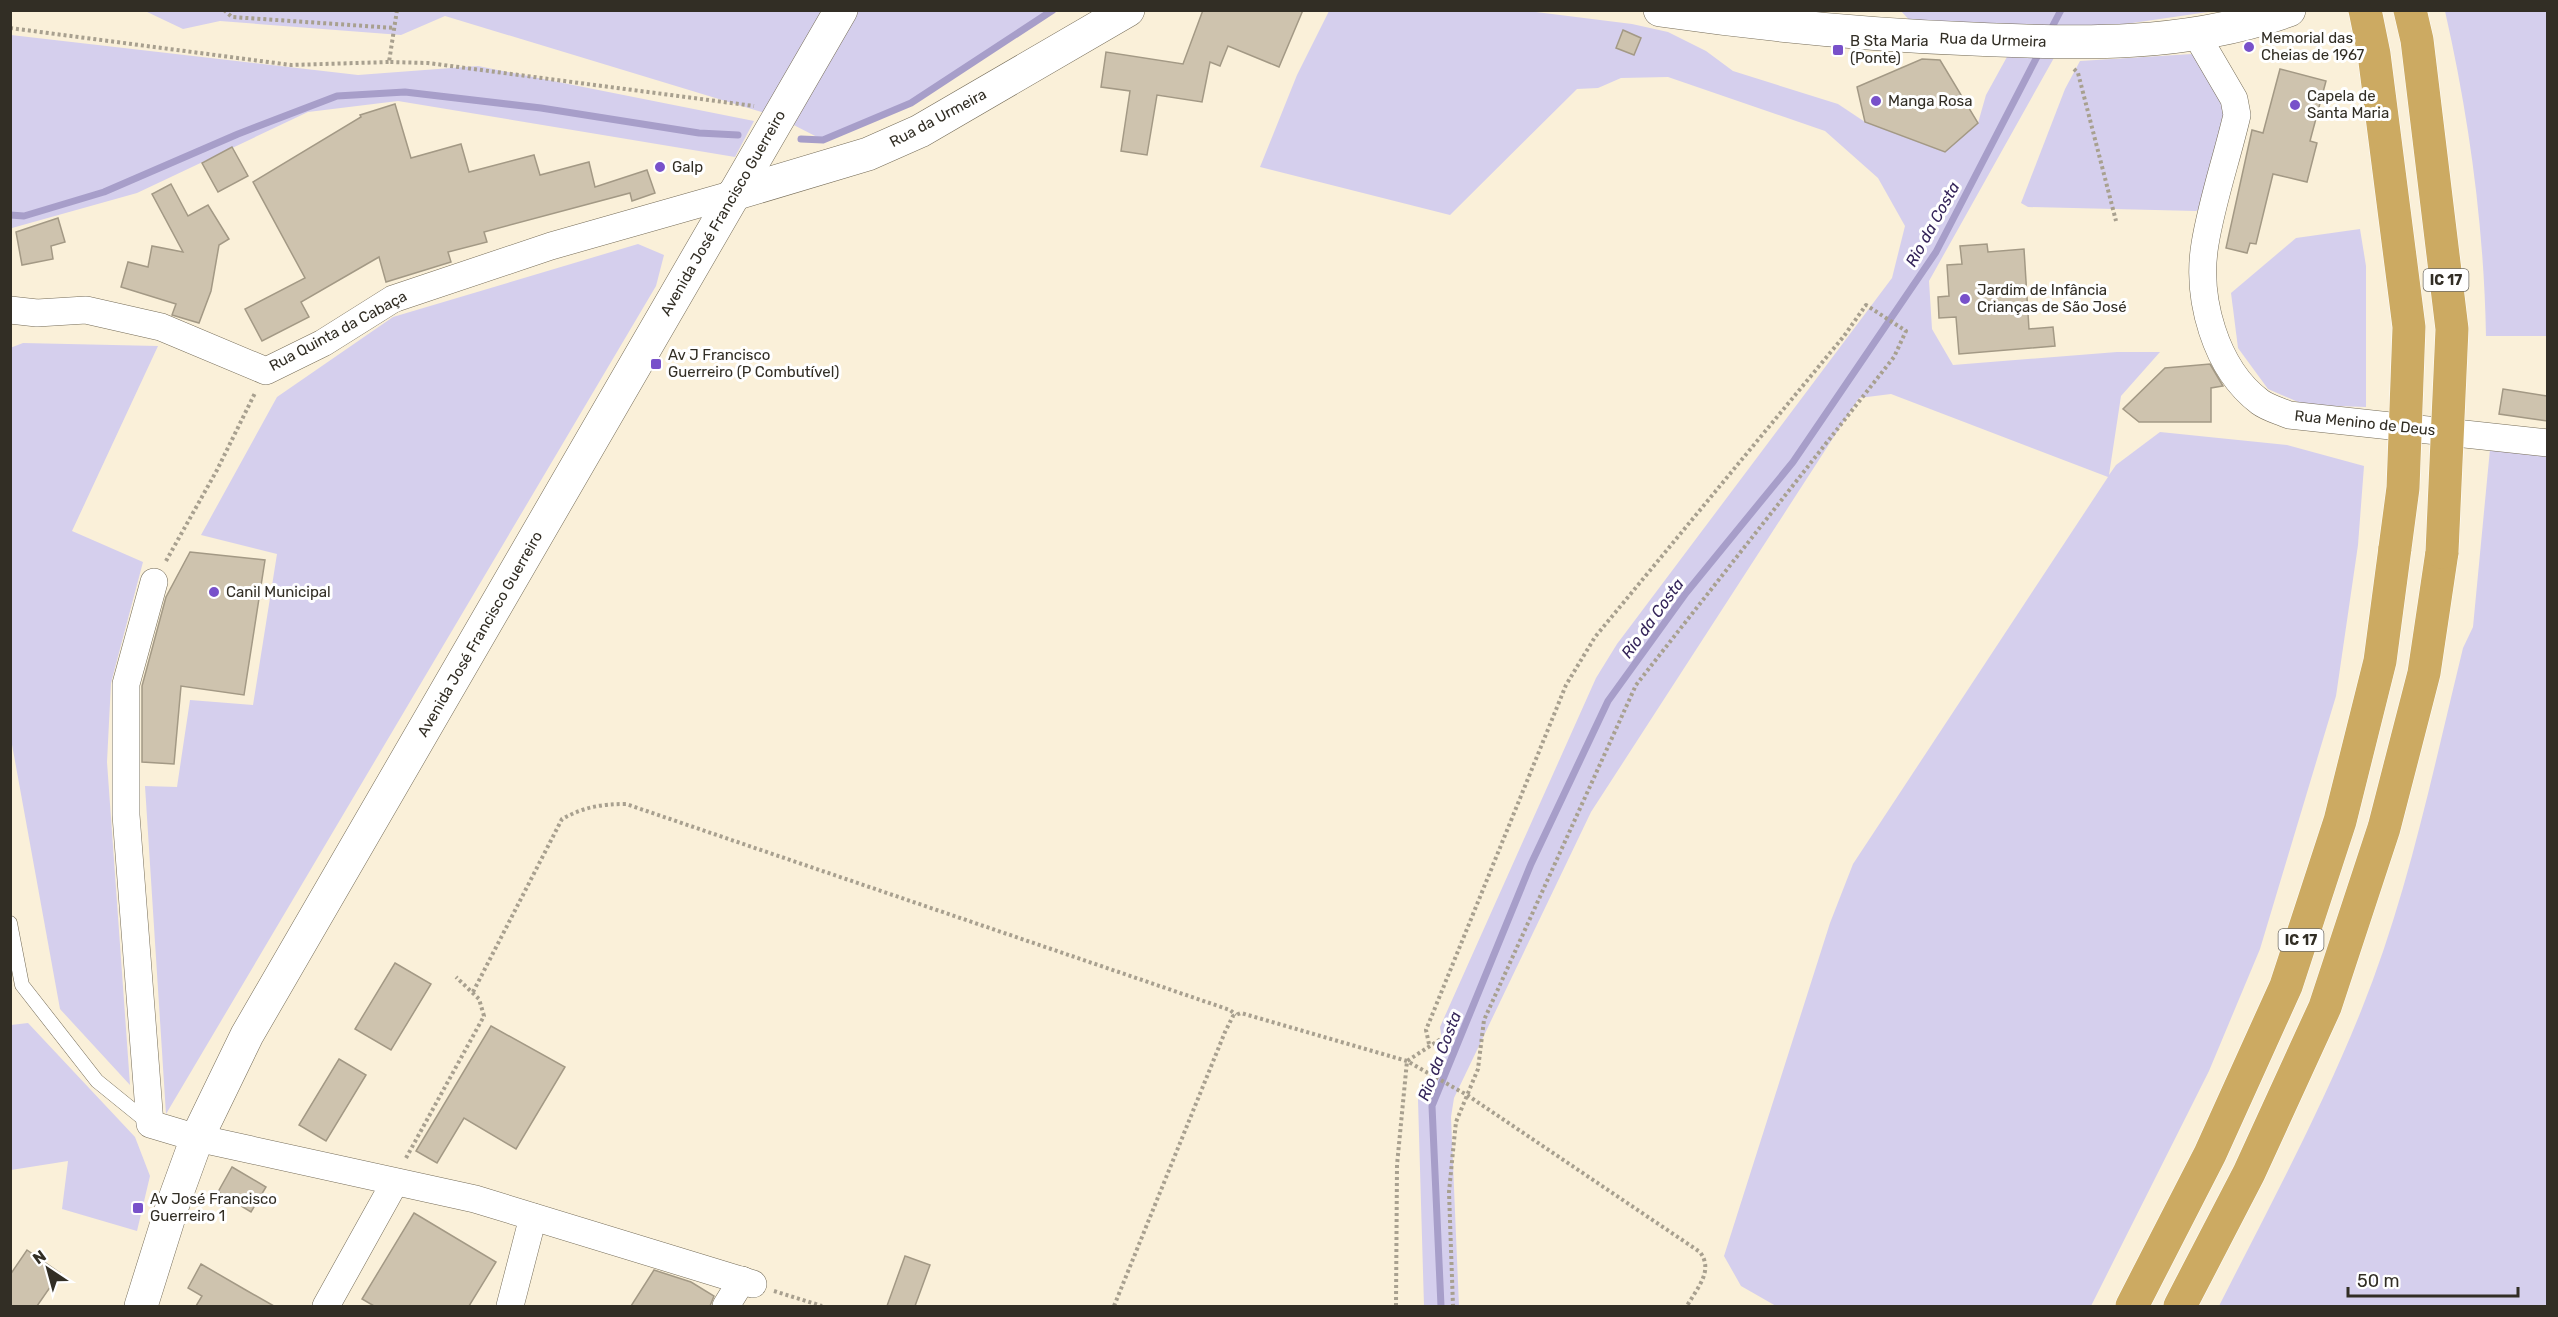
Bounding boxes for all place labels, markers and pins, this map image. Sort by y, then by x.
place label: Memorial das Cheias de 1967 [2261,29,2365,64]
place label: B Sta Maria (Ponte) [1850,32,1929,67]
marker: Memorial das Cheias de 1967 [2242,40,2256,54]
marker: B Sta Maria (Ponte) [1831,43,1845,57]
place label: Capela de Santa Maria [2307,87,2389,122]
place label: Manga Rosa [1888,92,1972,110]
marker: Manga Rosa [1869,94,1883,108]
marker: Capela de Santa Maria [2288,98,2302,112]
place label: Galp [672,158,703,176]
marker: Galp [653,160,667,174]
place label: Jardim de Infância Crianças de São José [1977,281,2127,316]
marker: Jardim de Infância Crianças de São José [1958,292,1972,306]
place label: Av J Francisco Guerreiro (P Combutível) [668,346,839,381]
marker: Av J Francisco Guerreiro (P Combutível) [649,357,663,371]
place label: Canil Municipal [226,583,331,601]
marker: Canil Municipal [207,585,221,599]
place label: Av José Francisco Guerreiro 1 [150,1190,277,1225]
marker: Av José Francisco Guerreiro 1 [131,1201,145,1215]

